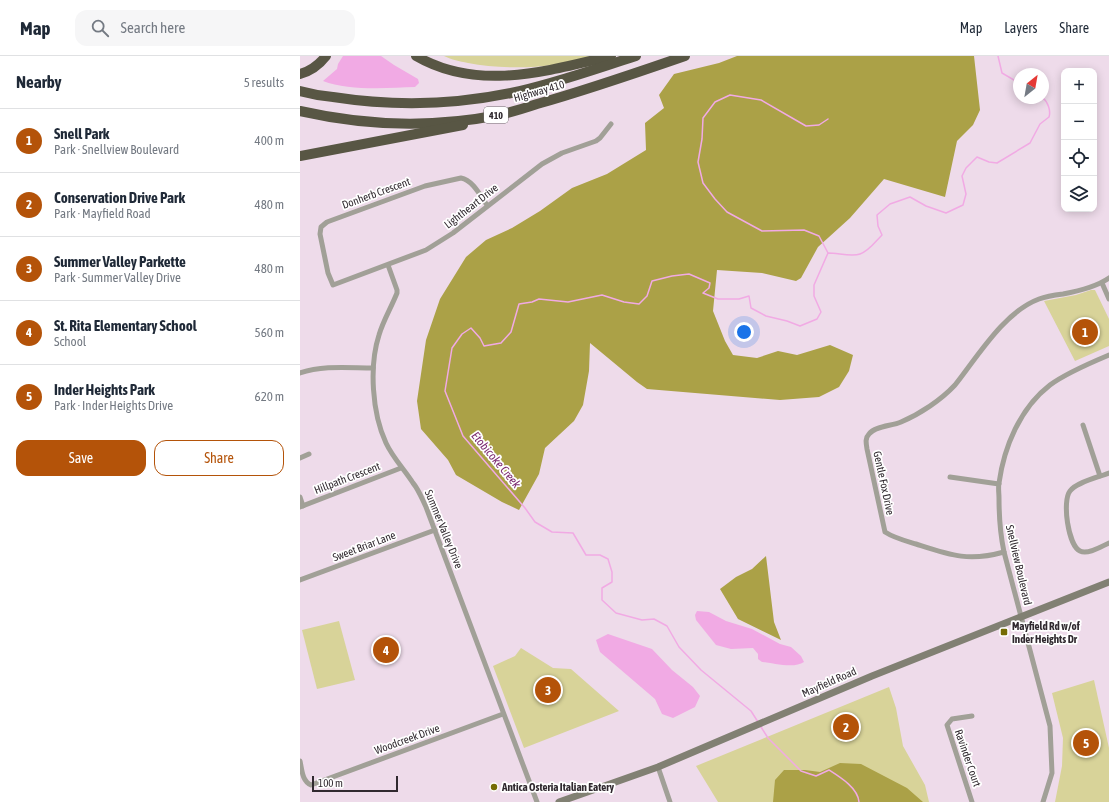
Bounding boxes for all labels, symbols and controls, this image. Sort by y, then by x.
search box [75,10,355,46]
text: Map [20,17,51,39]
icon: search [89,17,111,39]
text: Search here [121,19,185,36]
text: Map [960,20,982,36]
text: Layers [1004,20,1037,36]
text: Share [1059,20,1089,36]
north arrow [1013,68,1049,104]
map controls [1061,68,1097,212]
button: + [1061,68,1097,104]
text: Nearby [16,72,62,92]
text: 5 results [244,75,284,90]
street label: Highway 410 [512,78,566,104]
button: − [1061,104,1097,140]
road number: 410 [484,107,508,123]
text: Snell Park [54,125,109,142]
text: 1 [26,133,32,148]
text: 400 m [255,133,284,148]
button: locate [1061,140,1097,176]
text: Park · Snellview Boulevard [54,142,179,157]
street label: Donherb Crescent [340,175,412,211]
button: layers [1061,176,1097,212]
street label: Lightheart Drive [442,181,500,231]
text: Conservation Drive Park [54,189,185,206]
text: 2 [26,197,32,212]
text: 480 m [255,197,284,212]
text: Park · Mayfield Road [54,206,151,221]
text: Summer Valley Parkette [54,253,186,270]
text: 3 [26,261,32,276]
text: 480 m [255,261,284,276]
text: Park · Summer Valley Drive [54,270,181,285]
text: St. Rita Elementary School [54,317,197,334]
pin: 1 [1072,317,1098,347]
your location [734,322,754,342]
text: 4 [26,325,32,340]
text: 560 m [255,325,284,340]
text: School [54,334,86,349]
text: Inder Heights Park [54,381,155,398]
text: 5 [26,389,32,404]
text: 620 m [255,389,284,404]
text: Park · Inder Heights Drive [54,398,173,413]
water label: Etobicoke Creek [468,429,524,492]
button: Save [16,440,146,476]
button: Share [154,440,284,476]
street label: Gentle Fox Drive [871,450,897,516]
street label: Hillpath Crescent [312,460,382,496]
street label: Summer Valley Drive [423,488,465,570]
street label: Snellview Boulevard [1004,524,1034,606]
street label: Sweet Briar Lane [331,529,397,563]
place label: Mayfield Rd w/of Inder Heights Dr [1012,620,1081,645]
marker: Mayfield Rd w/of Inder Heights Dr [999,627,1009,637]
pin: 4 [373,635,399,665]
street label: Mayfield Road [800,665,858,699]
pin: 3 [535,675,561,705]
pin: 2 [833,712,859,742]
street label: Woodcreek Drive [373,722,441,756]
street label: Ravinder Court [953,728,983,788]
pin: 5 [1073,728,1099,758]
scale bar [312,774,398,793]
text: 100 m [318,777,343,789]
place label: Antica Osteria Italian Eatery [501,781,614,793]
marker: Antica Osteria Italian Eatery [489,782,499,792]

